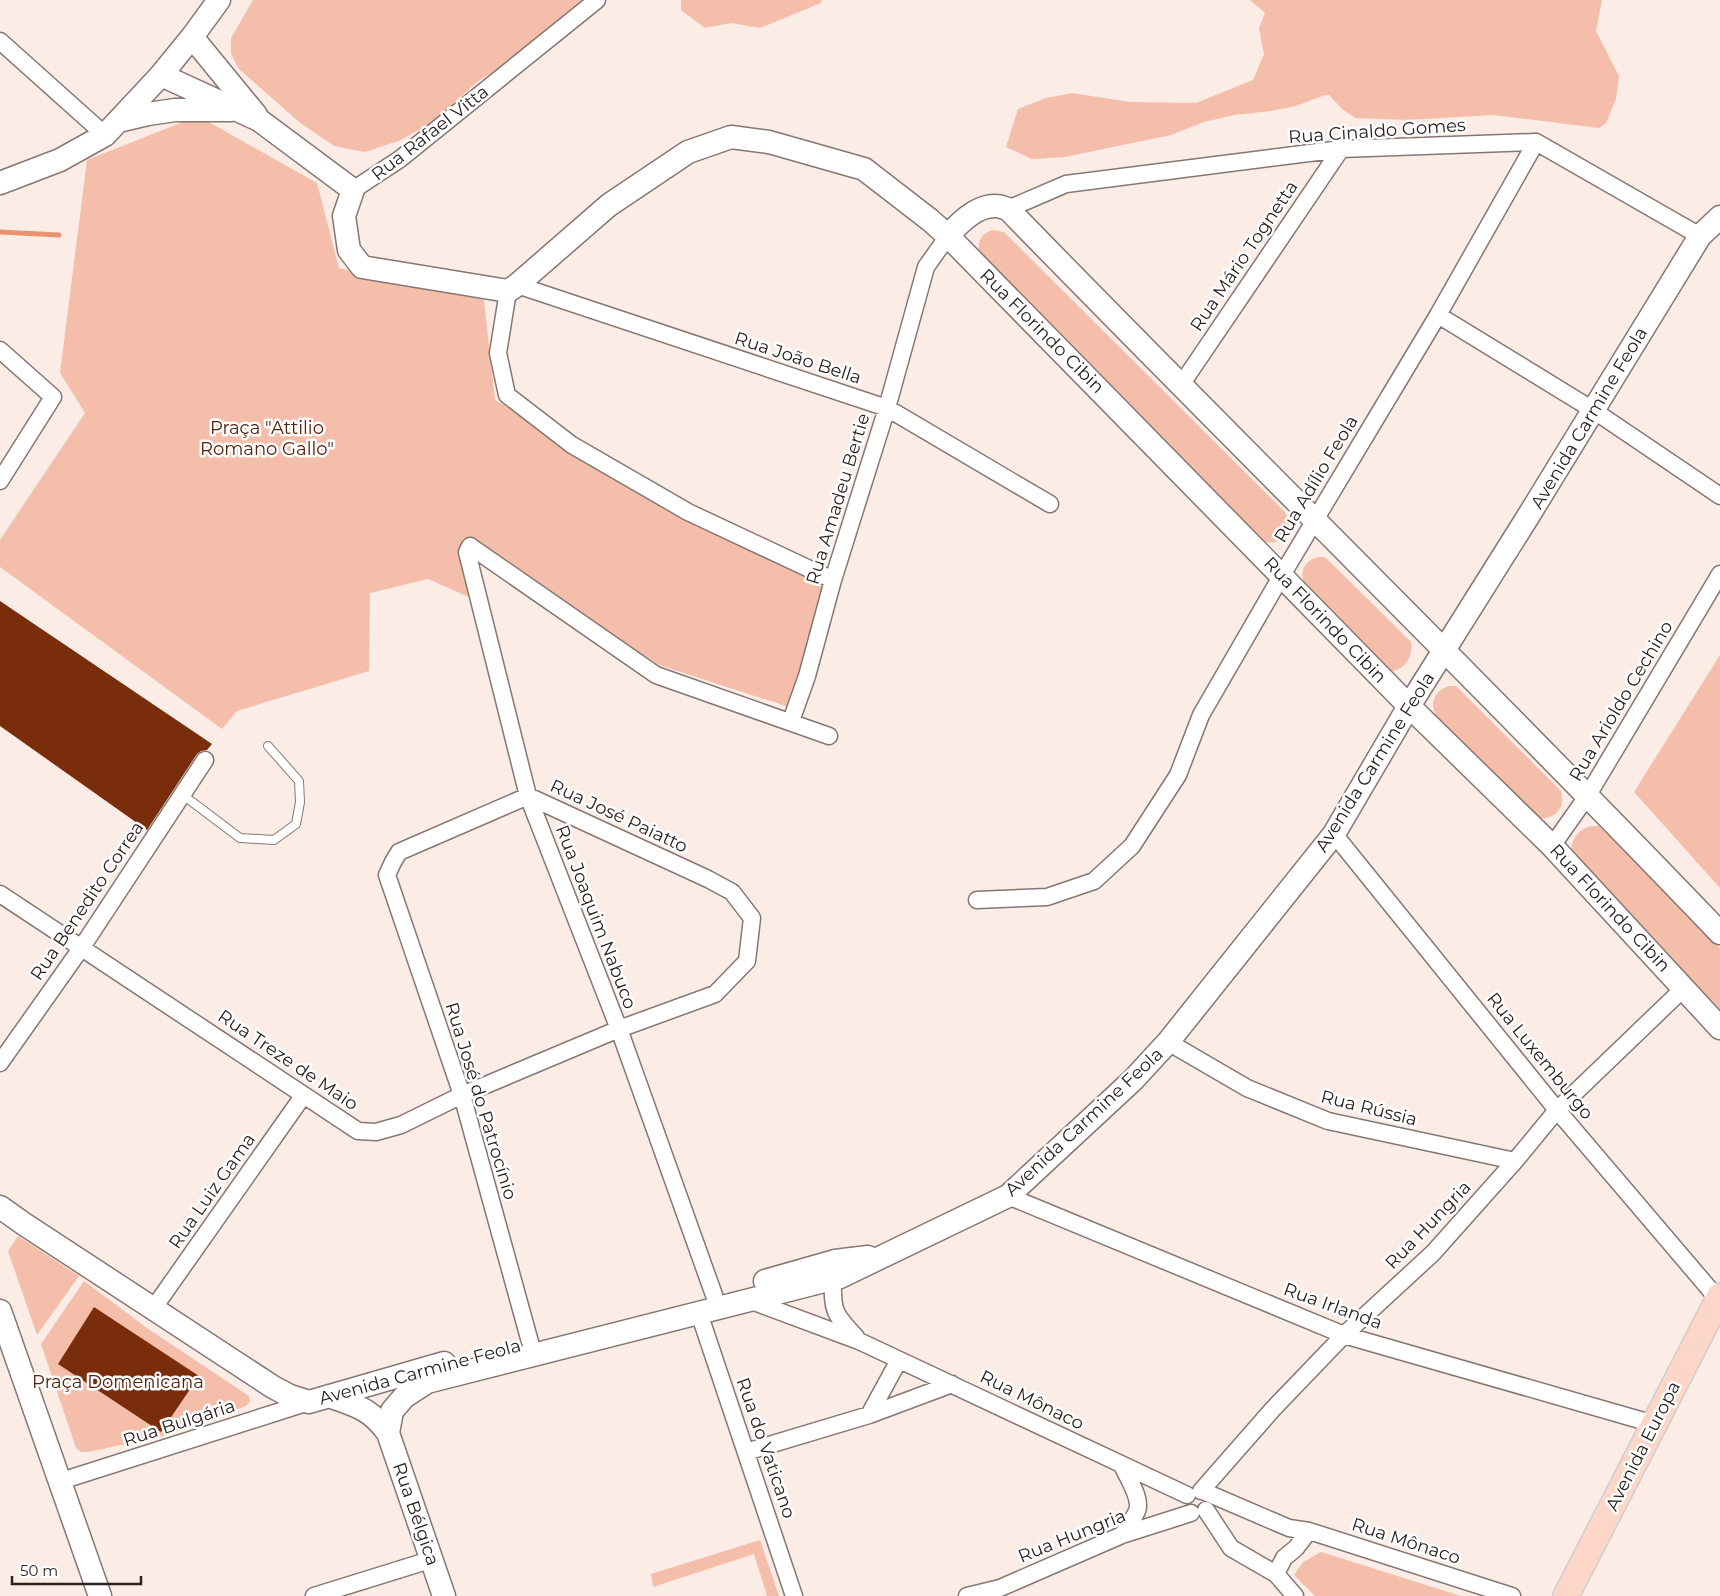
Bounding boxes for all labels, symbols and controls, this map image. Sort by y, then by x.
street label: Rua Rafael Vitta [367,80,493,186]
street label: Rua Cinaldo Gomes [1288,114,1467,148]
street label: Rua Mário Tognetta [1185,177,1303,335]
street label: Rua Florindo Cibin [975,264,1109,398]
street label: Avenida Carmine Feola [1526,323,1652,513]
street label: Rua João Bella [732,327,864,389]
street label: Rua Amadeu Bertie [801,411,875,587]
street label: Rua Adílio Feola [1269,411,1363,547]
park label: Praça "Attilio Romano Gallo" [200,417,334,460]
street label: Rua Florindo Cibin [1259,552,1391,688]
street label: Rua Arioldo Cechino [1564,617,1678,785]
street label: Avenida Carmine Feola [1311,668,1439,856]
street label: Rua José Paiatto [547,775,691,857]
street label: Rua Benedito Correa [26,817,148,985]
street label: Rua Joaquim Nabuco [551,822,641,1012]
street label: Rua Florindo Cibin [1545,839,1675,977]
street label: Rua Luxemburgo [1482,988,1598,1124]
street label: Rua José do Patrocínio [440,1000,522,1202]
street label: Rua Treze de Maio [214,1005,362,1115]
street label: Avenida Carmine Feola [1000,1043,1168,1201]
street label: Rua Rússia [1319,1085,1419,1131]
street label: Rua Luiz Gama [164,1129,260,1253]
street label: Rua Hungria [1380,1176,1476,1274]
street label: Rua Irlanda [1281,1278,1385,1334]
street label: Avenida Carmine Feola [317,1334,523,1410]
street label: Rua Mônaco [976,1365,1088,1435]
park label: Praça Domenicana [32,1371,204,1393]
street label: Rua do Vaticano [732,1375,800,1521]
street label: Avenida Europa [1601,1378,1685,1514]
street label: Rua Bulgária [120,1395,238,1451]
street label: Rua Bélgica [388,1460,444,1568]
street label: Rua Hungria [1015,1504,1129,1568]
street label: Rua Mônaco [1349,1513,1463,1569]
scale bar [12,1554,141,1586]
text: 50 m [20,1561,58,1580]

